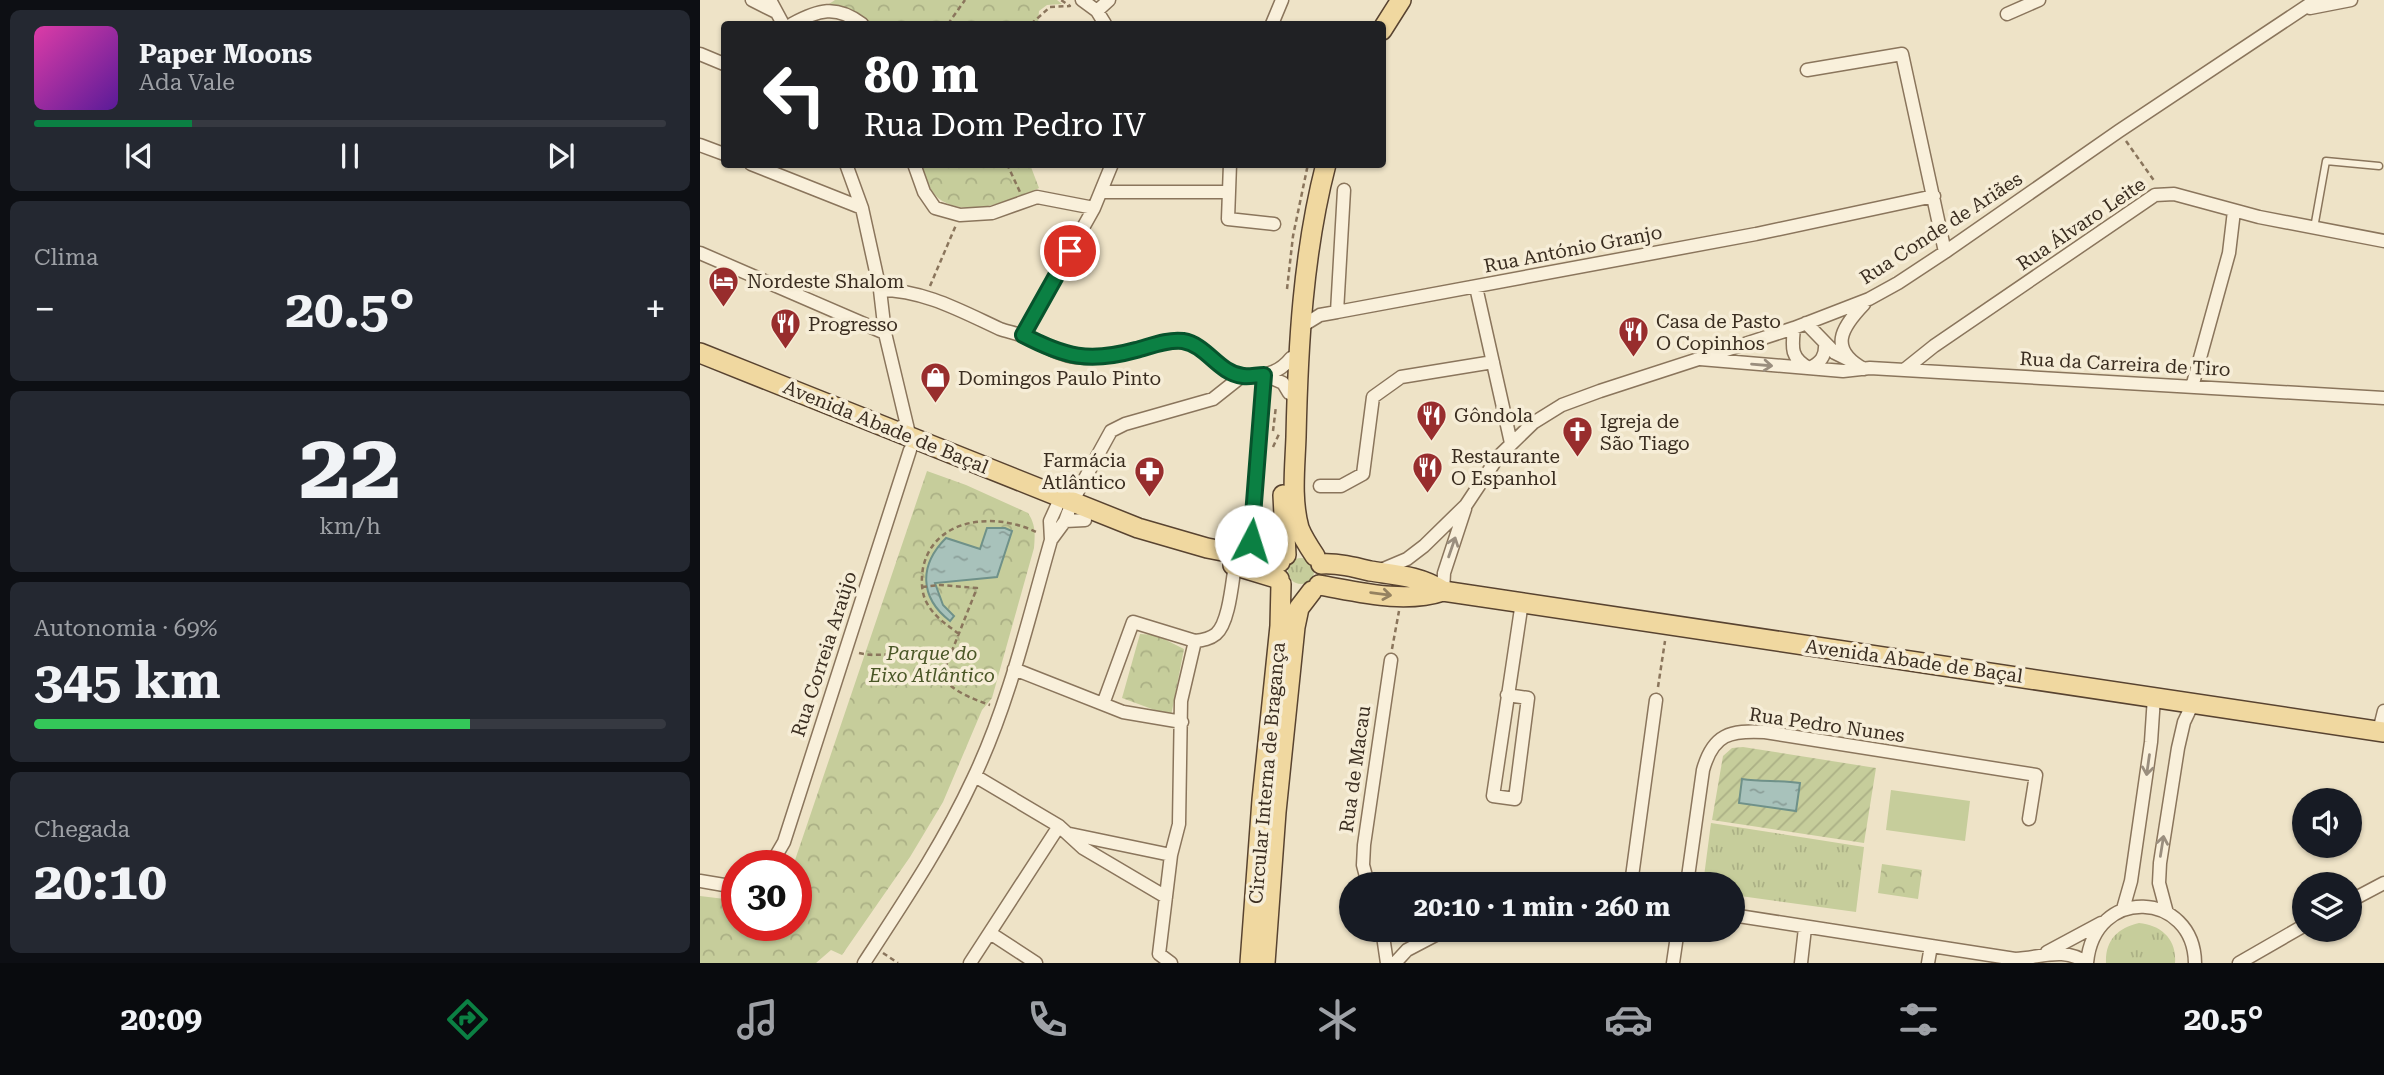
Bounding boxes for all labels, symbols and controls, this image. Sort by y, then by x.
text: Paper Moons [139,39,312,69]
text: 80 m [864,47,979,104]
icon: left [749,49,840,140]
text: Ada Vale [139,69,235,96]
text: Rua Dom Pedro IV [864,106,1146,144]
icon: previous [120,137,158,175]
icon: pause [331,137,369,175]
icon: next [542,137,580,175]
street label: Rua Conde de Ariães [1855,167,2027,289]
street label: Rua Álvaro Leite [2012,173,2150,275]
street label: Rua António Granjo [1482,220,1664,278]
pin [1040,221,1100,281]
icon: arrive [1051,232,1089,270]
text: Clima [34,244,98,271]
hotel icon: Nordeste Shalom [707,264,741,308]
place label: Nordeste Shalom [747,270,904,293]
text: 20.5° [285,279,415,340]
text: − [34,287,55,331]
text: + [645,287,666,331]
restaurant icon: Progresso [768,307,802,351]
place label: Casa de Pasto O Copinhos [1656,310,1781,355]
place label: Progresso [808,313,898,336]
restaurant icon: Casa de Pasto O Copinhos [1616,315,1650,359]
street label: Rua da Carreira de Tiro [2019,347,2231,381]
one-way arrow [1751,359,1773,372]
shop icon: Domingos Paulo Pinto [918,361,952,405]
place label: Domingos Paulo Pinto [958,367,1161,390]
street label: Avenida Abade de Baçal [780,375,992,479]
restaurant icon: Gôndola [1414,398,1448,442]
place label: Gôndola [1454,404,1534,427]
place label: Igreja de São Tiago [1600,410,1690,455]
text: 22 [299,414,401,520]
church icon: Igreja de São Tiago [1560,415,1594,459]
place label: Restaurante O Espanhol [1451,445,1560,490]
place label: Farmácia Atlântico [1042,449,1127,494]
restaurant icon: Restaurante O Espanhol [1411,450,1445,494]
pharmacy icon: Farmácia Atlântico [1132,454,1166,498]
position arrow [1214,504,1288,578]
text: km/h [319,513,381,540]
one-way arrow [1447,537,1459,559]
street label: Rua Correia Araújo [786,568,862,740]
one-way arrow [1369,588,1392,601]
text: Autonomia · 69% [34,615,218,642]
street label: Avenida Abade de Baçal [1804,634,2024,688]
street label: Circular Interna de Bragança [1244,640,1290,905]
park label: Parque do Eixo Atlântico [868,642,995,687]
text: 345 km [34,650,221,711]
street label: Rua Pedro Nunes [1748,703,1906,747]
street label: Rua de Macau [1335,704,1375,834]
one-way arrow [2141,753,2154,776]
map controls [2292,788,2362,942]
button: sound [2292,788,2362,858]
text: Chegada [34,816,130,843]
one-way arrow [2156,835,2169,858]
speed limit sign: 30 [721,850,812,941]
text: 20:10 [34,851,167,912]
button: layers [2292,872,2362,942]
text: 20:10 · 1 min · 260 m [1414,892,1670,922]
icon: directions [443,995,492,1044]
icon: music [733,995,782,1044]
icon: phone [1023,995,1072,1044]
icon: climate [1313,995,1362,1044]
icon: car [1604,995,1653,1044]
icon: filters [1894,995,1943,1044]
text: 20:09 [121,1000,202,1038]
text: 20.5° [2184,1000,2263,1038]

